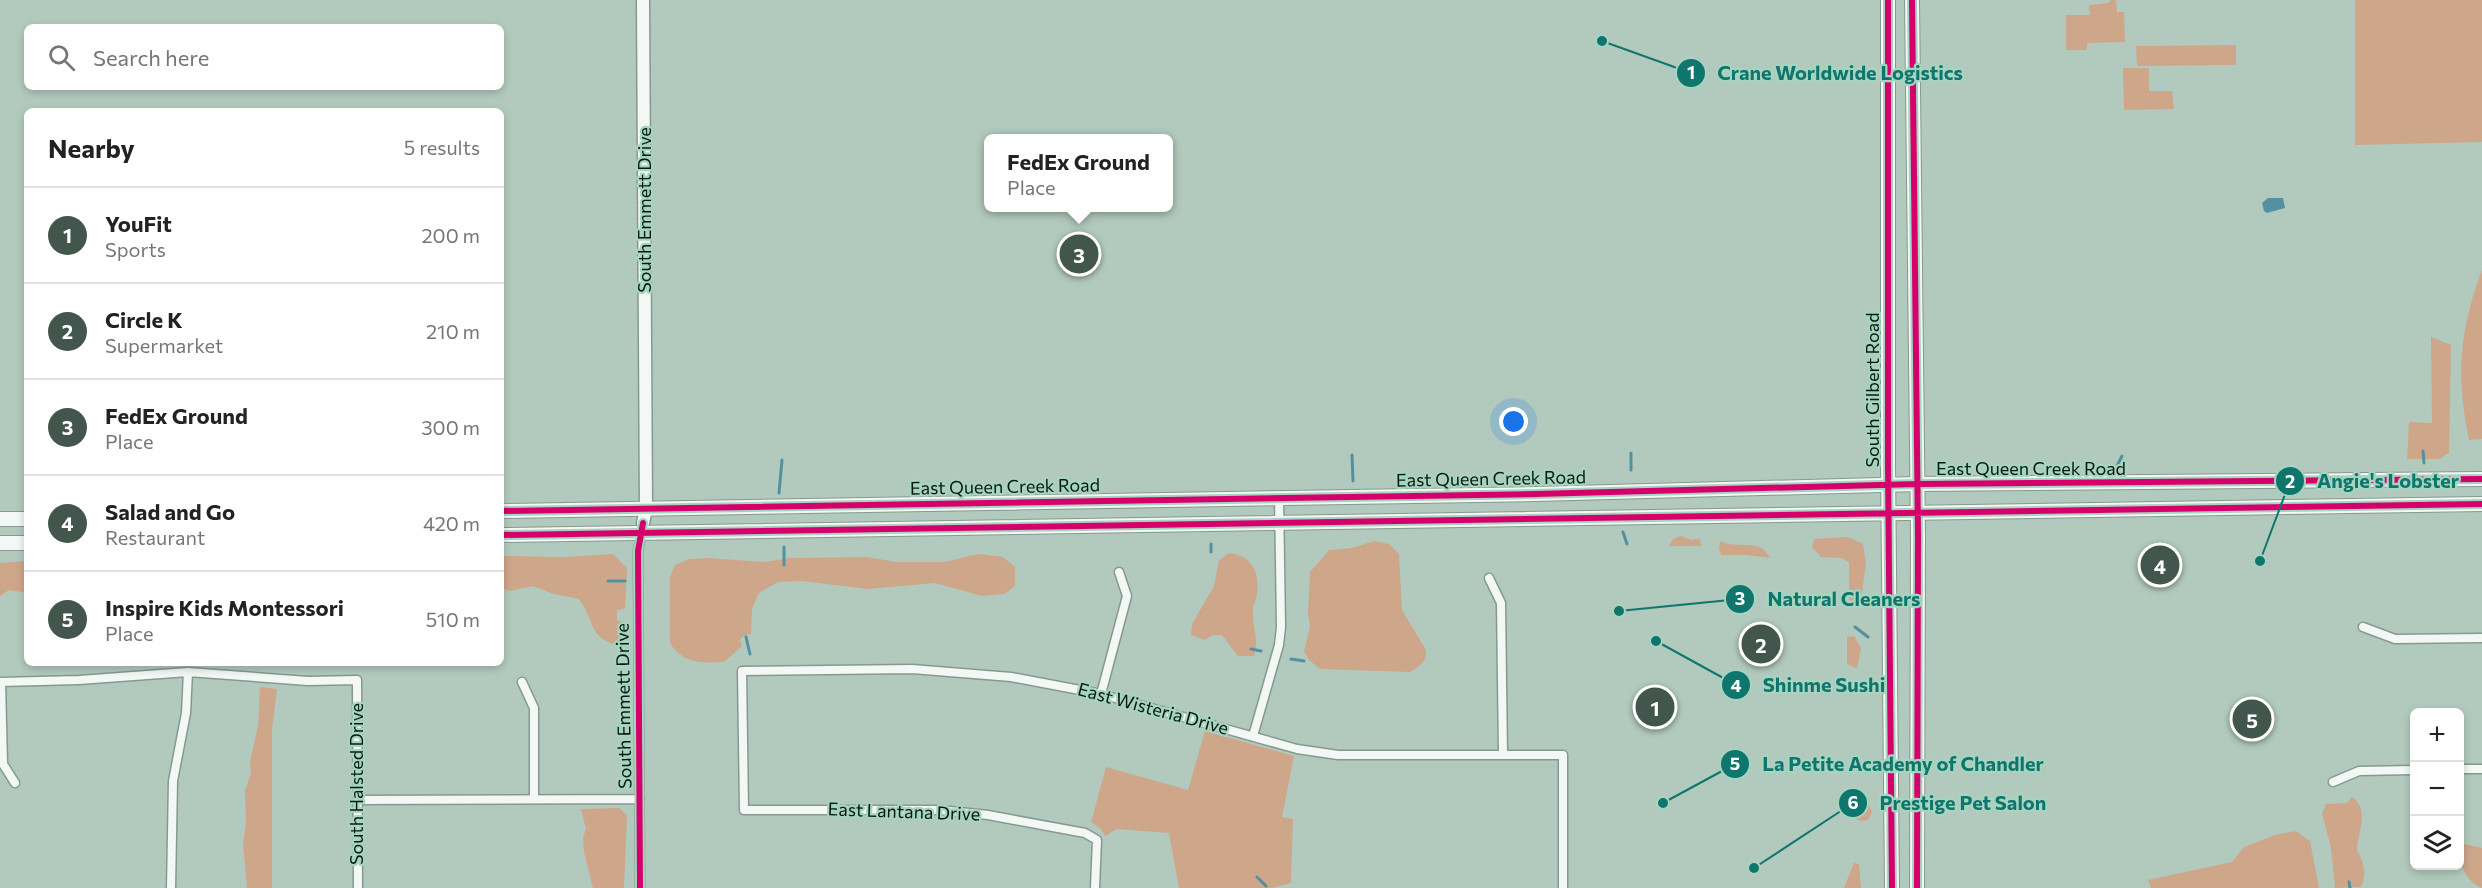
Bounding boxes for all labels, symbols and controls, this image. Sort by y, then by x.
search box [24,24,504,90]
icon: search [45,41,78,74]
text: Search here [93,44,209,71]
callout: Crane Worldwide Logistics [1676,54,1975,92]
text: Crane Worldwide Logistics [1717,60,1963,84]
text: 1 [1687,61,1695,83]
street label: South Emmett Drive [633,127,655,293]
text: Nearby [48,132,135,163]
popup [984,134,1173,212]
text: 5 results [404,135,480,159]
text: FedEx Ground [1007,148,1150,175]
text: Place [1007,175,1056,199]
text: YouFit [105,210,172,237]
text: 1 [63,223,72,247]
text: 200 m [422,223,480,247]
pin: 3 [1060,232,1098,276]
text: Sports [105,237,166,261]
text: Circle K [105,306,183,333]
street label: South Gilbert Road [1861,312,1883,468]
text: 2 [62,319,73,343]
text: 210 m [426,319,480,343]
text: Supermarket [105,333,223,357]
text: FedEx Ground [105,402,248,429]
your location [1499,407,1528,436]
text: 3 [62,415,73,439]
text: 300 m [421,415,480,439]
text: Place [105,429,154,453]
street label: East Queen Creek Road [1936,457,2126,479]
callout: Angie's Lobster [2275,462,2472,500]
street label: East Queen Creek Road [1396,465,1586,491]
text: Angie's Lobster [2317,468,2459,492]
text: 2 [2285,470,2295,492]
street label: East Queen Creek Road [910,473,1100,499]
text: Salad and Go [105,498,235,525]
text: 4 [61,511,74,535]
text: 420 m [423,511,480,535]
text: Restaurant [105,525,205,549]
pin: 4 [2140,542,2180,588]
callout: Natural Cleaners [1725,580,1932,618]
text: Natural Cleaners [1768,586,1920,610]
text: 3 [1735,587,1745,609]
text: Inspire Kids Montessori [105,594,344,621]
text: 5 [62,607,73,631]
text: 510 m [426,607,480,631]
text: Place [105,621,154,645]
pin: 2 [1742,622,1780,666]
street label: South Emmett Drive [611,623,635,789]
callout: Shinme Sushi [1721,666,1897,704]
text: Shinme Sushi [1763,672,1885,696]
text: 4 [1730,674,1742,696]
street label: East Wisteria Drive [1075,677,1231,739]
pin: 1 [1636,684,1674,730]
pin: 5 [2232,696,2272,742]
street label: South Halsted Drive [345,703,367,865]
map controls [2410,708,2464,870]
button: + [2410,708,2464,762]
callout: La Petite Academy of Chandler [1720,745,2055,783]
text: La Petite Academy of Chandler [1762,751,2044,775]
text: 5 [1730,752,1740,774]
button: − [2410,762,2464,816]
callout: Prestige Pet Salon [1838,784,2058,822]
text: Prestige Pet Salon [1880,790,2046,814]
text: 6 [1847,791,1859,813]
street label: East Lantana Drive [827,797,981,825]
button: layers [2410,816,2464,870]

